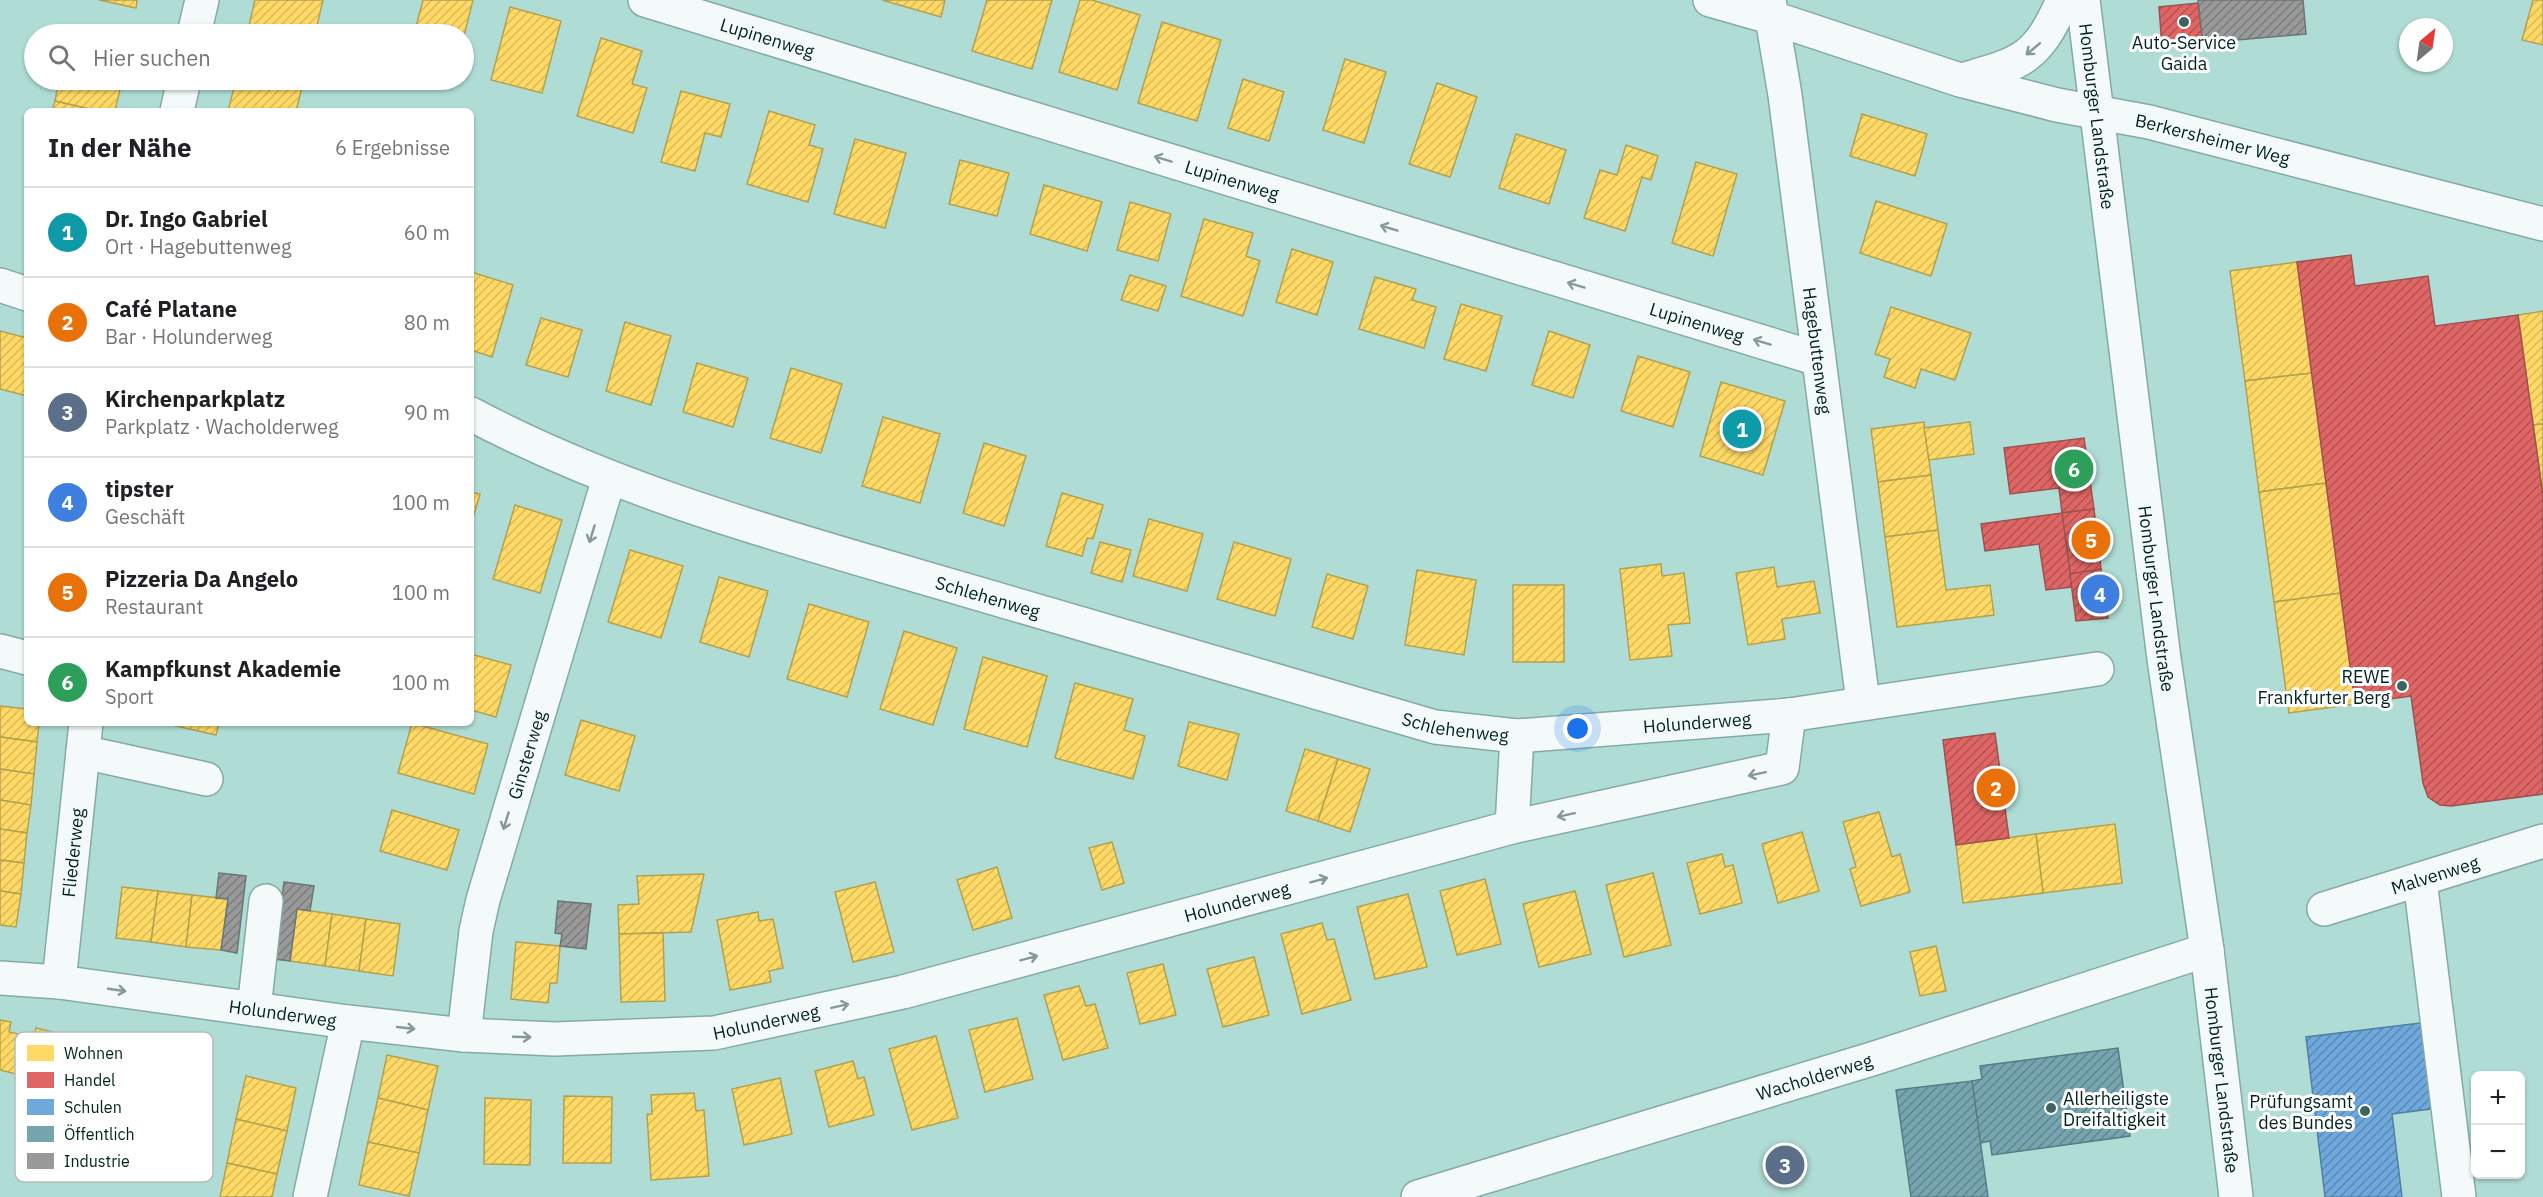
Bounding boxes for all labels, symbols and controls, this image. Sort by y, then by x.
street label: Lupinenweg [717,12,818,63]
marker: Auto-Service Gaida [2177,15,2191,29]
north arrow [2399,18,2453,72]
street label: Homburger Landstraße [2074,22,2120,211]
search box [24,24,474,90]
place label: Auto-Service Gaida [2132,31,2236,75]
icon: search [45,41,78,74]
text: Hier suchen [93,43,211,72]
one-way arrow [2025,43,2041,56]
street label: Berkersheimer Weg [2133,108,2293,170]
text: In der Nähe [48,130,192,164]
text: 6 Ergebnisse [335,134,450,161]
one-way arrow [1154,153,1173,164]
street label: Lupinenweg [1182,154,1283,205]
text: Dr. Ingo Gabriel [105,204,268,233]
text: 1 [62,219,74,246]
text: 60 m [404,219,450,246]
one-way arrow [1380,222,1399,233]
text: Ort · Hagebuttenweg [105,233,292,260]
one-way arrow [1567,279,1586,290]
street label: Hagebuttenweg [1798,286,1837,416]
text: Café Platane [105,294,237,323]
street label: Lupinenweg [1647,297,1747,347]
text: 2 [62,309,74,336]
text: 80 m [404,309,450,336]
text: Bar · Holunderweg [105,323,272,350]
one-way arrow [1753,336,1772,347]
text: Kirchenparkplatz [105,384,285,413]
text: 3 [62,399,74,426]
text: 90 m [404,399,450,426]
pin: 1 [1722,406,1762,452]
text: Parkplatz · Wacholderweg [105,413,339,440]
pin: 6 [2054,446,2094,492]
text: tipster [105,474,174,503]
text: 4 [62,489,74,516]
text: 100 m [392,489,450,516]
text: Geschäft [105,503,185,530]
street label: Homburger Landstraße [2134,504,2180,693]
pin: 5 [2072,518,2110,562]
one-way arrow [586,524,597,543]
text: Pizzeria Da Angelo [105,564,298,593]
street label: Schlehenweg [933,570,1043,623]
pin: 4 [2080,572,2120,616]
text: 5 [62,579,74,606]
text: 100 m [392,579,450,606]
text: Restaurant [105,593,203,620]
text: Kampfkunst Akademie [105,654,341,683]
place label: REWE Frankfurter Berg [2257,665,2390,709]
text: 6 [62,669,74,696]
text: 100 m [392,669,450,696]
marker: REWE Frankfurter Berg [2395,679,2409,693]
text: Sport [105,683,154,710]
street label: Schlehenweg [1399,706,1510,747]
street label: Holunderweg [1642,706,1752,738]
street label: Ginsterweg [502,707,551,802]
your location [1563,714,1592,743]
pin: 2 [1976,766,2016,810]
one-way arrow [1748,769,1767,780]
street label: Fliederweg [56,806,89,898]
one-way arrow [1557,810,1576,822]
one-way arrow [500,811,511,830]
street label: Malvenweg [2388,850,2482,899]
one-way arrow [1309,874,1328,885]
street label: Holunderweg [1181,876,1293,927]
one-way arrow [1019,952,1038,964]
one-way arrow [107,985,127,996]
street label: Homburger Landstraße [2200,986,2245,1175]
street label: Holunderweg [227,994,338,1032]
street label: Holunderweg [711,999,822,1044]
one-way arrow [830,1000,849,1011]
one-way arrow [395,1023,415,1034]
legend [15,1032,213,1182]
one-way arrow [512,1032,532,1043]
text: Wohnen [64,1043,123,1063]
street label: Wacholderweg [1753,1048,1875,1105]
text: Handel [64,1070,115,1090]
map controls [2471,1071,2525,1179]
button: + [2471,1071,2525,1125]
place label: Allerheiligste Dreifaltigkeit [2063,1087,2169,1131]
place label: Prüfungsamt des Bundes [2249,1090,2353,1134]
text: Schulen [64,1097,122,1117]
marker: Allerheiligste Dreifaltigkeit [2044,1101,2058,1115]
marker: Prüfungsamt des Bundes [2358,1104,2372,1118]
text: Öffentlich [64,1124,135,1144]
button: − [2471,1125,2525,1179]
pin: 3 [1766,1142,1804,1188]
text: Industrie [64,1151,130,1171]

